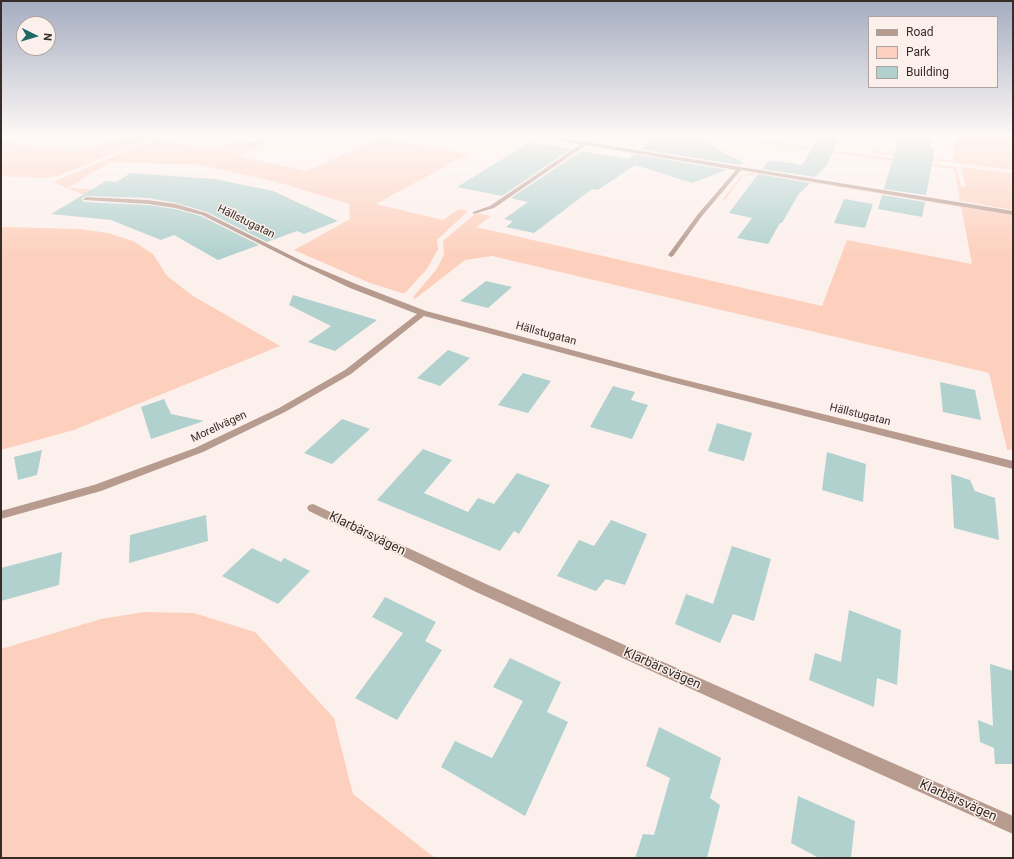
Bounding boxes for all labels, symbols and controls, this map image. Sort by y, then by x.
north arrow [16,16,56,56]
legend [868,16,998,88]
text: Road [906,25,934,39]
text: N [41,33,54,41]
text: Park [906,45,930,59]
text: Building [906,65,949,79]
street label: Hällstugatan [215,202,277,242]
street label: Hällstugatan [514,320,578,348]
street label: Hällstugatan [828,401,892,429]
street label: Morellvägen [189,408,249,446]
street label: Klarbärsvägen [326,509,408,559]
street label: Klarbärsvägen [621,645,703,693]
street label: Klarbärsvägen [917,777,999,825]

